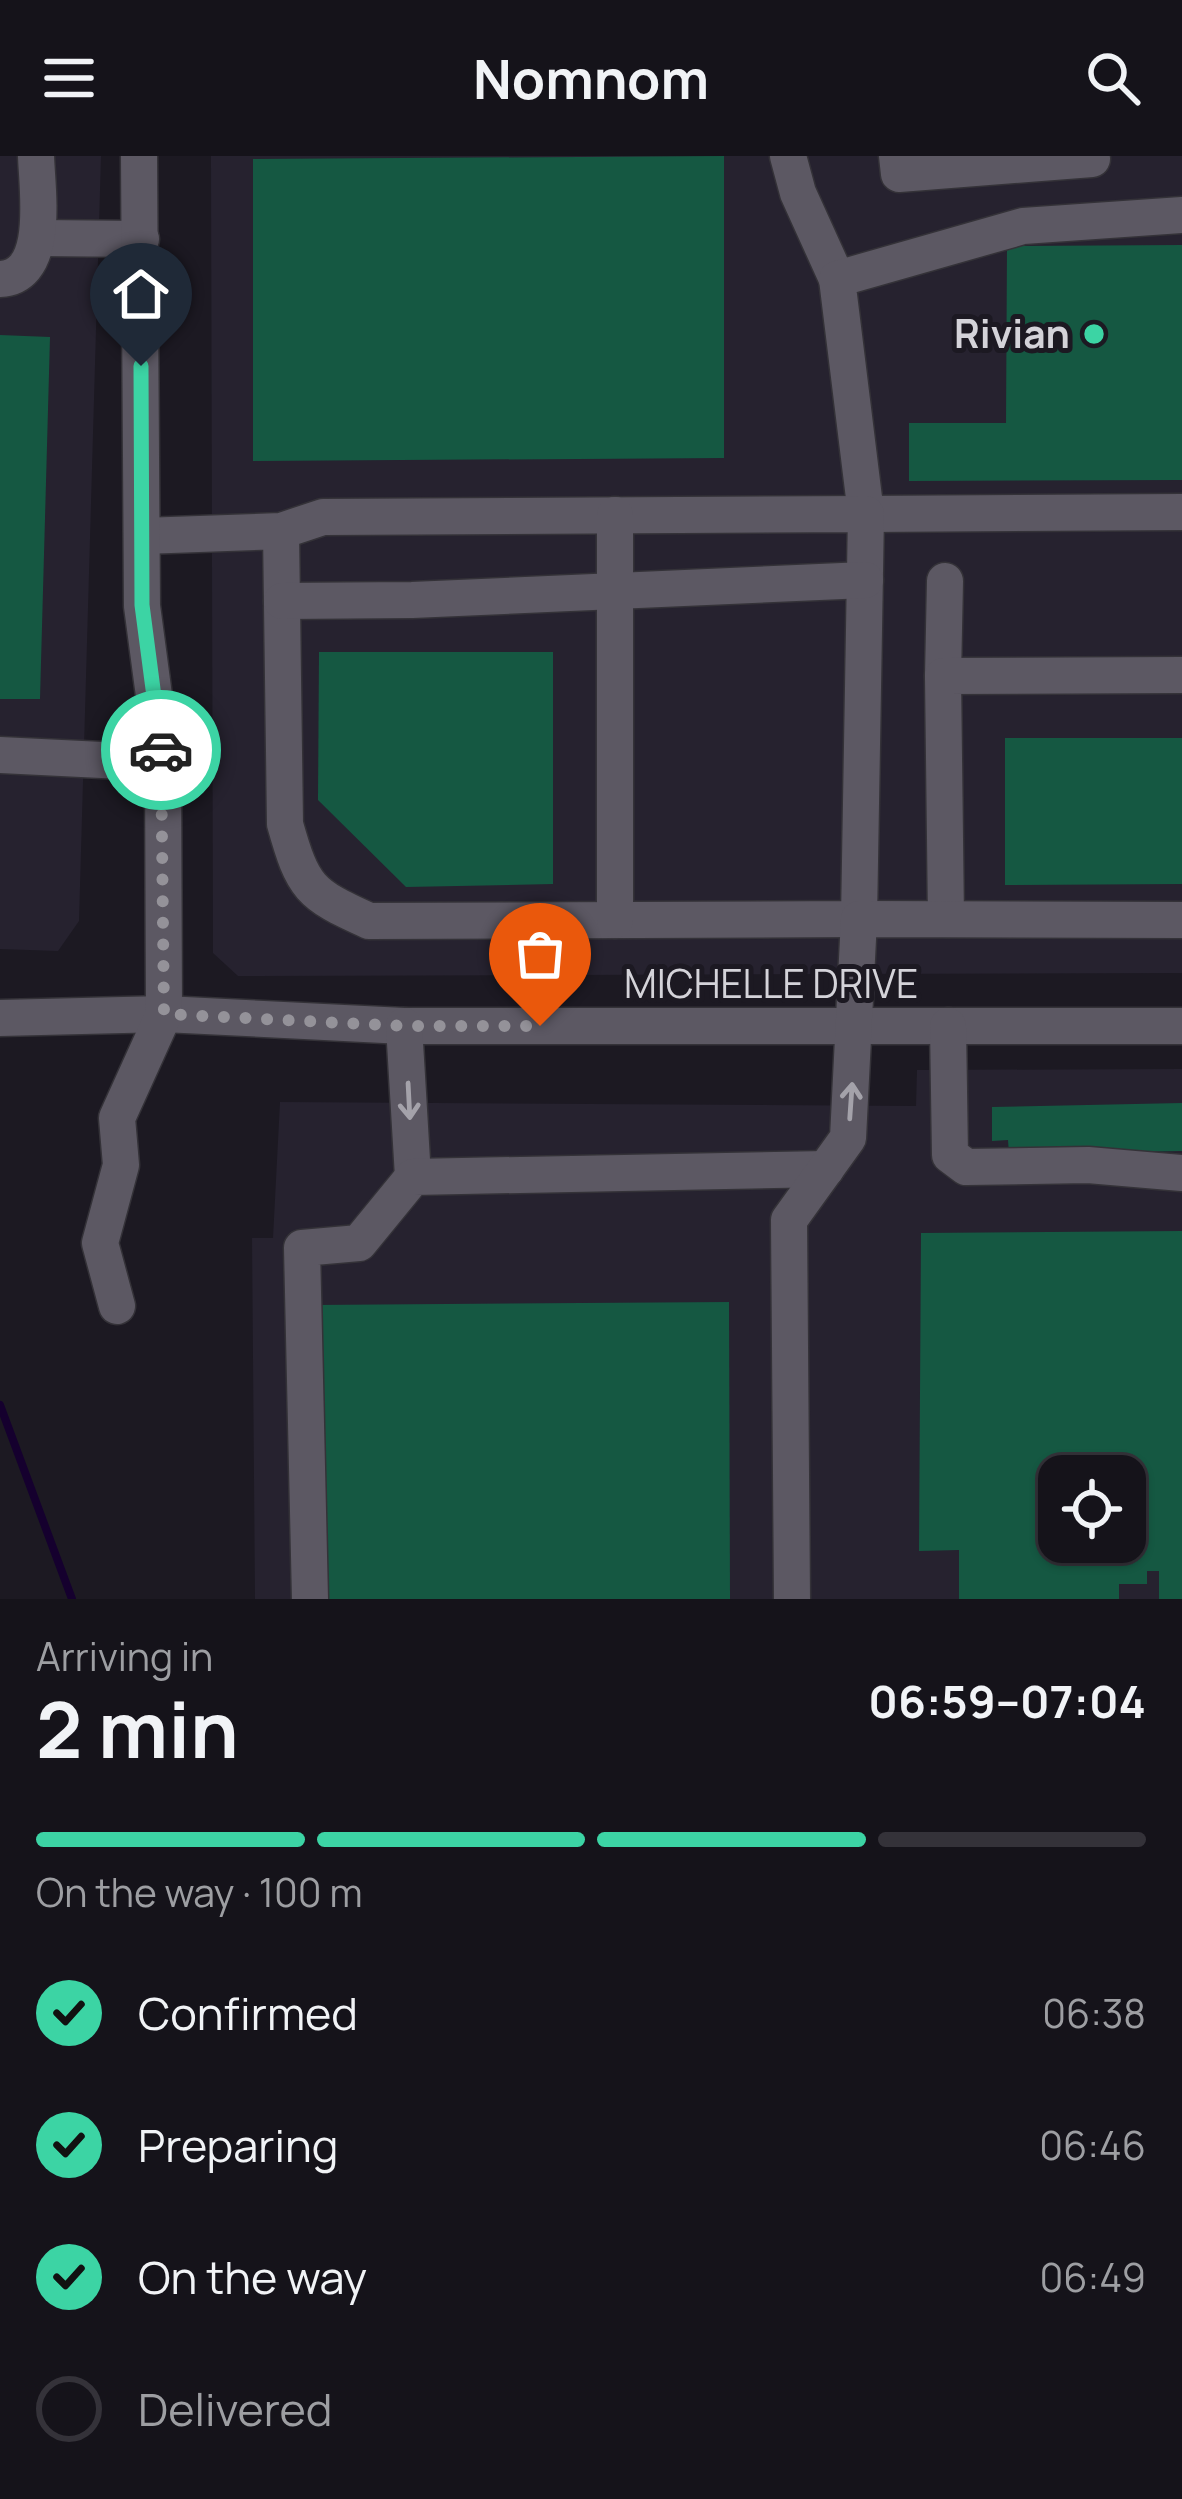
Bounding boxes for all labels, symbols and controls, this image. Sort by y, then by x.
text: Nomnom [473,41,709,115]
icon: menu [36,45,102,111]
icon: search [1080,45,1146,111]
pin [90,243,192,366]
icon: home [108,261,174,327]
place label: Rivian [954,306,1070,360]
marker: Rivian [1081,321,1107,347]
courier [101,690,221,810]
icon: car [128,717,194,783]
pin [489,903,591,1026]
icon: bag [507,921,573,987]
street label: MICHELLE DRIVE [624,956,918,1010]
one-way arrow [398,1081,421,1120]
one-way arrow [839,1082,862,1121]
map controls [1038,1455,1146,1563]
button: locate [1038,1455,1146,1563]
text: Arriving in [36,1629,213,1683]
text: 06:59–07:04 [868,1670,1146,1732]
text: 2 min [36,1675,239,1781]
text: On the way · 100 m [36,1865,363,1919]
icon: check [36,1980,102,2046]
text: Confirmed [138,1982,358,2044]
text: 06:38 [1042,1986,1146,2040]
icon: check [36,2112,102,2178]
text: Preparing [138,2114,338,2176]
text: 06:46 [1039,2118,1146,2172]
icon: check [36,2244,102,2310]
text: On the way [138,2246,367,2308]
text: 06:49 [1040,2250,1146,2304]
text: Delivered [138,2378,333,2440]

